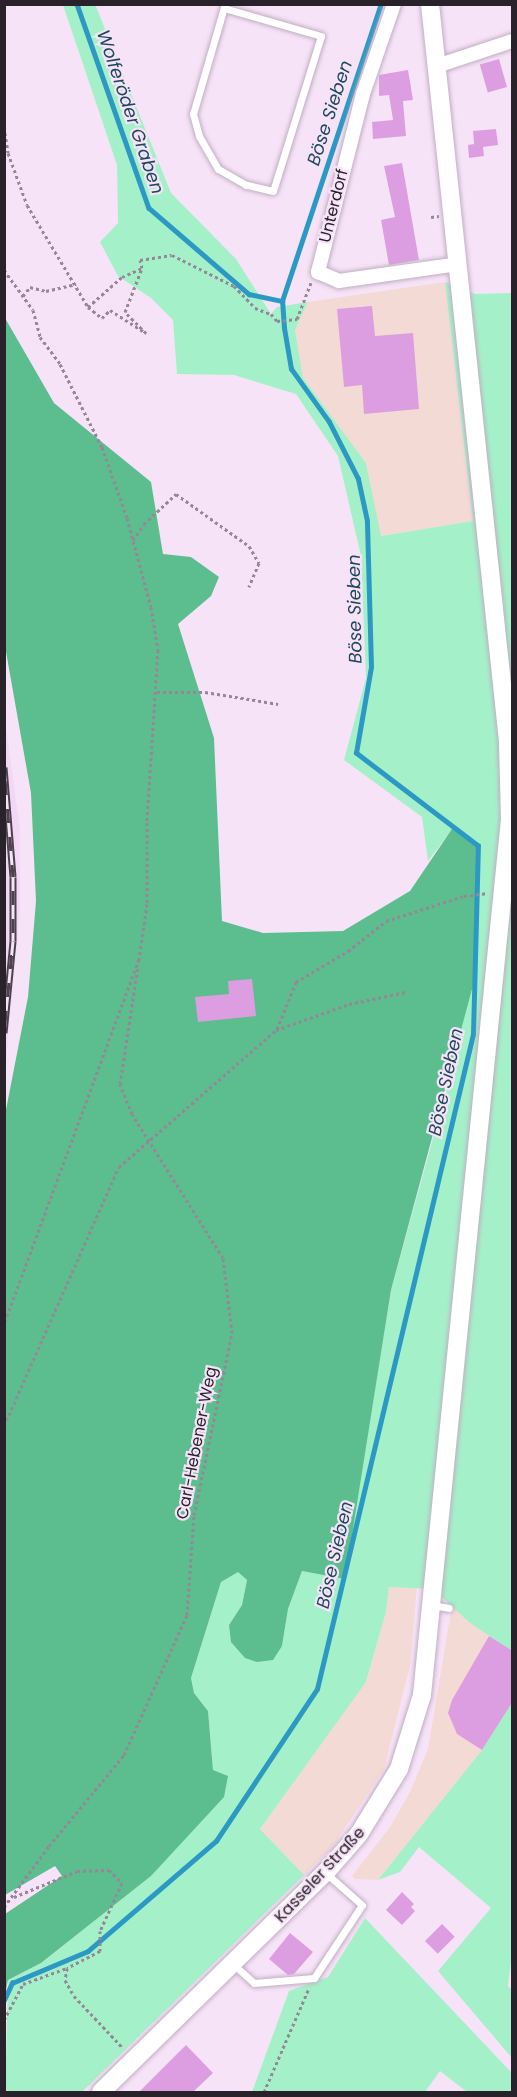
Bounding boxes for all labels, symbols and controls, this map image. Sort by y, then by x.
water label: Wolferöder Graben [92,27,168,197]
water label: Böse Sieben [303,58,357,168]
street label: Unterdorf [316,167,352,245]
water label: Böse Sieben [343,554,367,664]
water label: Böse Sieben [424,1026,468,1138]
street label: Carl-Hebener-Weg [173,1365,221,1521]
water label: Böse Sieben [312,1499,358,1611]
street label: Kasseler Straße [271,1823,369,1927]

